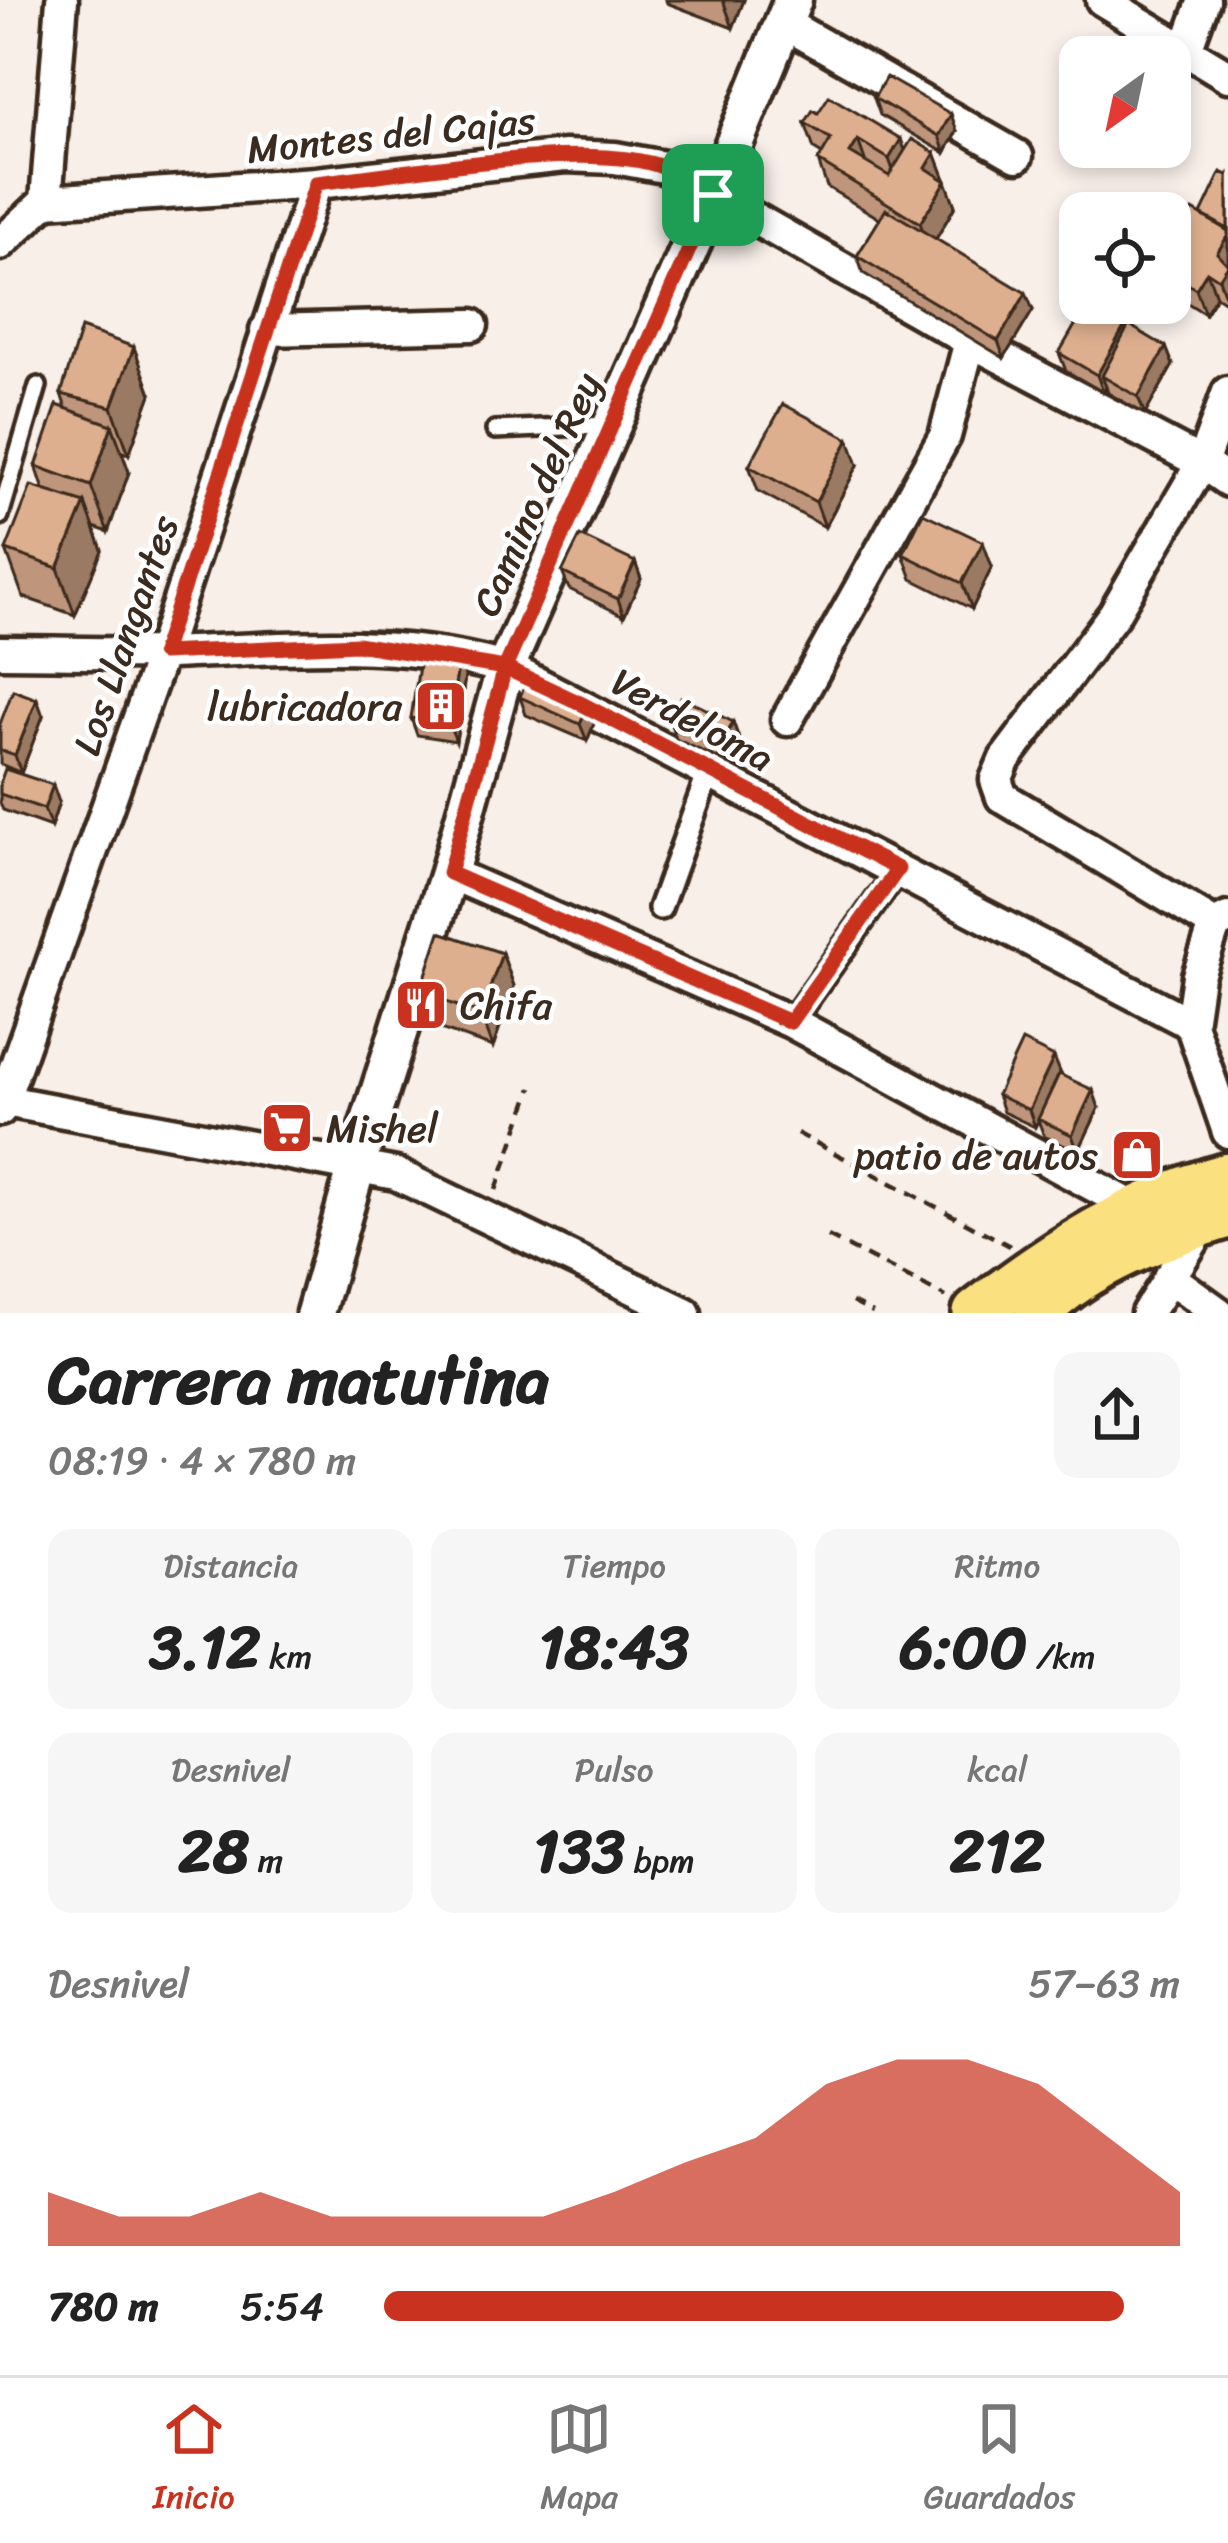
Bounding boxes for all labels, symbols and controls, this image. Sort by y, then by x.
north arrow [1059,36,1191,168]
map controls [1059,36,1191,324]
street label: Montes del Cajas [244,85,540,184]
pin [662,144,764,246]
icon: arrive [680,162,746,228]
button: locate [1059,192,1191,324]
street label: Camino del Rey [452,360,621,627]
street label: Los Llangantes [52,505,199,764]
street label: Verdeloma [599,648,787,791]
place label: lubricadora [207,672,402,741]
building icon: lubricadora [413,678,469,734]
place label: Chifa [460,971,552,1040]
restaurant icon: Chifa [393,977,449,1033]
place label: Mishel [326,1094,439,1163]
supermarket icon: Mishel [259,1100,315,1156]
place label: patio de autos [853,1121,1098,1190]
shop icon: patio de autos [1109,1127,1165,1183]
text: Carrera matutina [48,1322,549,1439]
button: share [1054,1352,1180,1478]
text: 08:19 · 4 × 780 m [48,1426,356,1495]
text: Distancia [163,1537,298,1595]
text: Tiempo [562,1537,666,1595]
text: Ritmo [954,1537,1040,1595]
text: 3.12 [149,1595,261,1701]
text: 18:43 [539,1595,689,1701]
text: 6:00 [899,1595,1027,1701]
text: km [261,1628,312,1686]
text: /km [1027,1628,1095,1686]
text: Desnivel [171,1741,290,1799]
text: Pulso [574,1741,654,1799]
text: kcal [967,1741,1027,1799]
text: 28 [178,1799,249,1905]
text: 133 [533,1799,625,1905]
text: 212 [950,1799,1045,1905]
text: m [249,1832,283,1890]
text: bpm [625,1832,695,1890]
text: Desnivel [48,1949,189,2018]
text: 57–63 m [1028,1949,1180,2018]
text: 780 m [48,2272,159,2341]
text: 5:54 [240,2272,324,2341]
tab: Inicio [153,2396,235,2526]
tab: Mapa [540,2396,618,2526]
tab: Guardados [924,2396,1075,2526]

